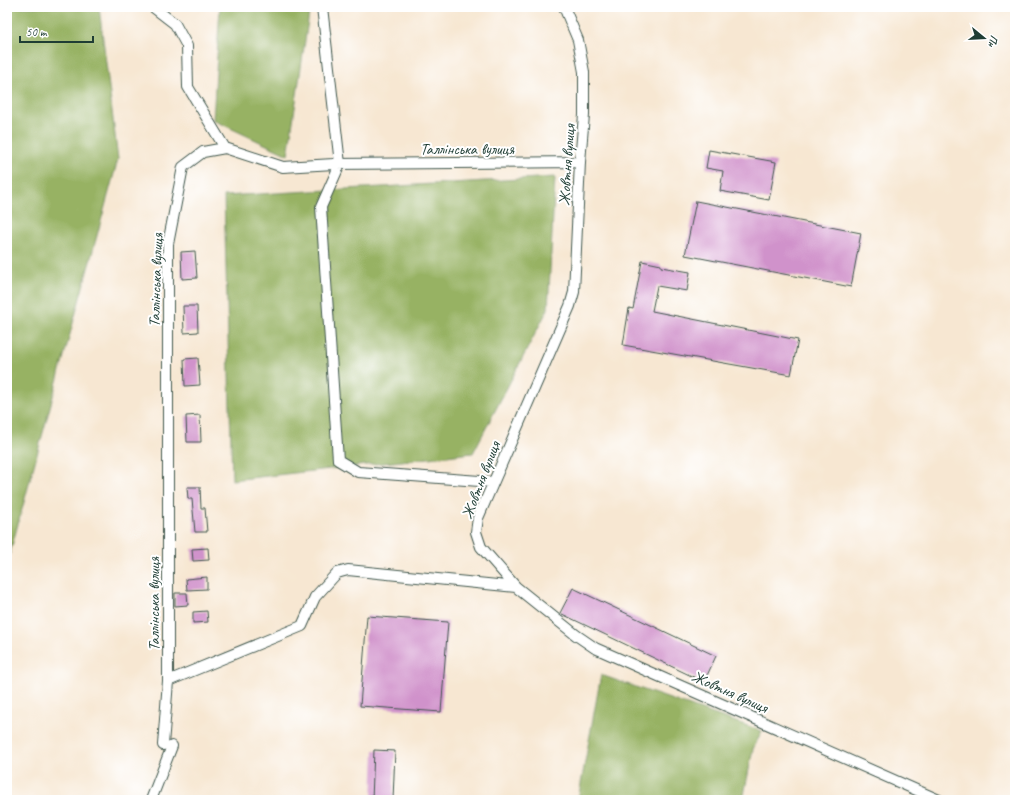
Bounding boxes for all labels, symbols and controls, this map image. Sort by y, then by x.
scale bar [20,18,93,44]
north arrow [964,18,1004,58]
text: 50 m [26,24,48,40]
text: Пн [985,33,1002,50]
street label: Жовтня вулиця [554,123,580,206]
street label: Таллінська вулиця [420,139,515,159]
street label: Таллінська вулиця [144,232,168,327]
street label: Жовтня вулиця [457,438,505,522]
street label: Таллінська вулиця [144,556,164,651]
street label: Жовтня вулиця [688,666,772,718]

